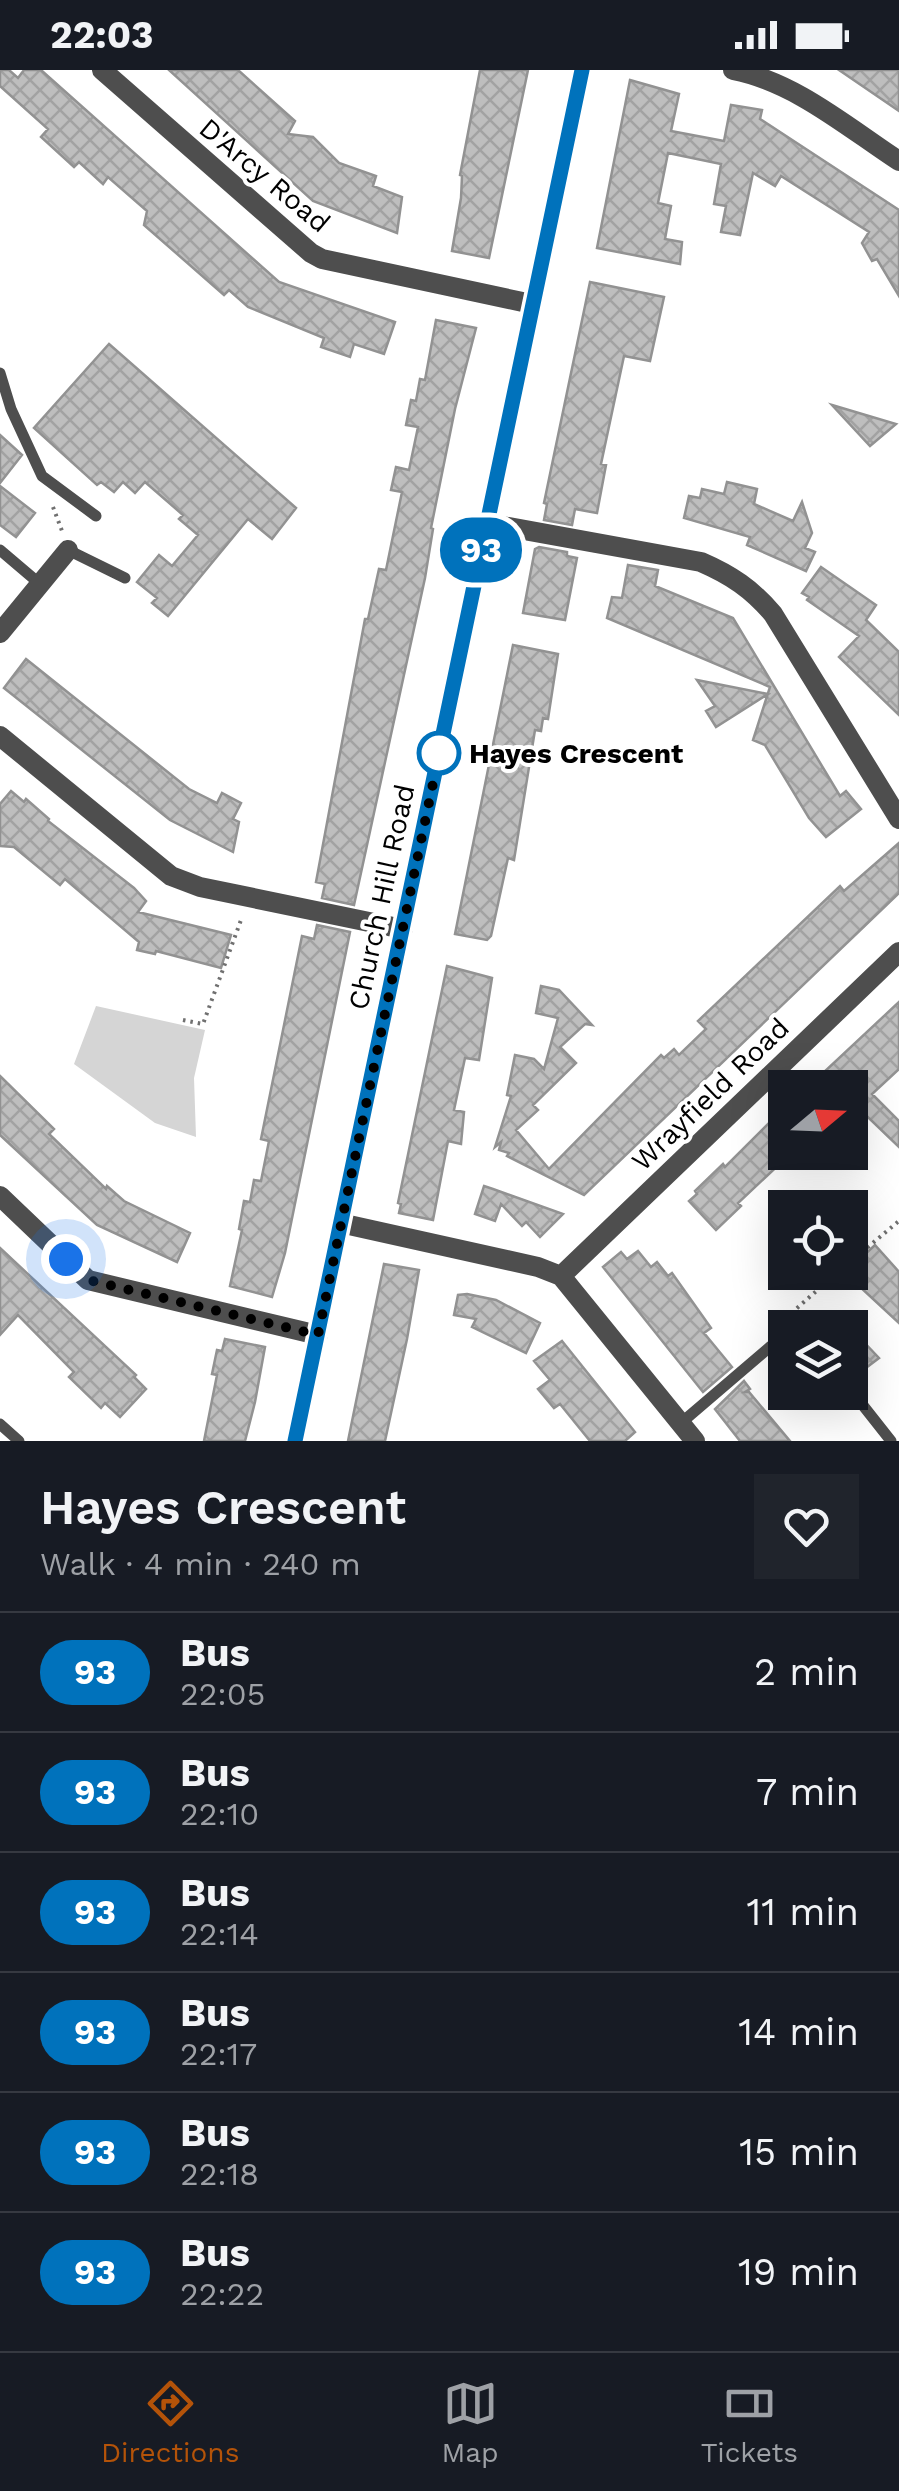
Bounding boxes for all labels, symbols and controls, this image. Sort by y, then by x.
text: 22:03 [50,13,153,57]
street label: D'Arcy Road [193,111,337,239]
line badge: 93 [436,518,526,582]
text: 93 [460,529,502,571]
marker: Hayes Crescent [418,732,460,774]
place label: Hayes Crescent [469,737,683,770]
street label: Church Hill Road [342,781,421,1013]
street label: Wrayfield Road [625,1011,796,1178]
north arrow [768,1070,868,1170]
map controls [768,1070,868,1410]
button: locate [768,1190,868,1290]
your location [41,1234,91,1284]
button: layers [768,1310,868,1410]
button: heart [754,1474,859,1579]
text: Hayes Crescent [40,1479,406,1536]
text: Walk · 4 min · 240 m [40,1545,361,1583]
text: Bus [180,1631,250,1675]
text: 2 min [754,1650,859,1694]
text: 93 [74,1651,116,1693]
text: 22:05 [180,1675,265,1713]
text: Bus [180,1751,250,1795]
text: 7 min [756,1770,859,1814]
text: 93 [74,1771,116,1813]
text: 22:10 [180,1795,259,1833]
text: Bus [180,1871,250,1915]
text: 11 min [747,1890,859,1934]
text: 93 [74,1891,116,1933]
text: 22:14 [180,1915,259,1953]
text: Bus [180,1991,250,2035]
text: 14 min [738,2010,859,2054]
text: 93 [74,2011,116,2053]
text: 22:17 [180,2035,257,2073]
text: Bus [180,2111,250,2155]
text: 15 min [739,2130,859,2174]
text: 93 [74,2131,116,2173]
text: 22:18 [180,2155,259,2193]
text: Bus [180,2231,250,2275]
text: 19 min [738,2250,859,2294]
text: 93 [74,2251,116,2293]
text: 22:22 [180,2275,264,2313]
tab: Directions [101,2376,239,2469]
tab: Map [442,2376,499,2469]
tab: Tickets [701,2376,798,2469]

